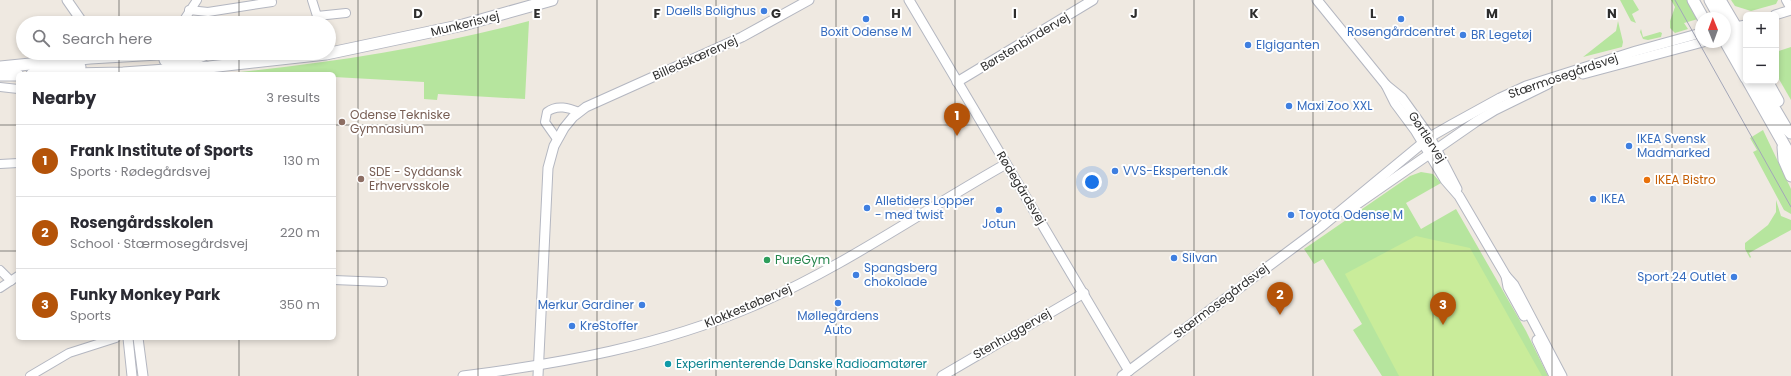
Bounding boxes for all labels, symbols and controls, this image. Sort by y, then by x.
place label: Daells Bolighus [666,2,756,19]
text: D [413,4,423,23]
text: E [533,4,541,23]
text: F [653,4,661,23]
text: G [771,4,781,23]
text: H [891,4,901,23]
text: I [1013,4,1017,23]
text: J [1130,4,1138,23]
text: K [1249,4,1259,23]
text: L [1370,4,1376,23]
text: M [1486,4,1498,23]
text: N [1607,4,1617,23]
marker: Daells Bolighus [759,6,769,16]
street label: Munkerisvej [429,7,501,40]
street label: Børstenbindervej [977,8,1073,75]
north arrow [1695,12,1731,48]
map controls [1743,12,1779,84]
button: + [1743,12,1779,48]
marker: Boxit Odense M [861,14,871,24]
marker: Rosengårdcentret [1396,14,1406,24]
search box [16,16,336,60]
place label: Boxit Odense M [820,23,912,40]
place label: Rosengårdcentret [1347,23,1455,40]
place label: BR Legetøj [1471,26,1532,43]
icon: search [30,27,52,49]
text: Search here [62,28,152,49]
marker: BR Legetøj [1458,30,1468,40]
street label: Billedskærervej [650,31,740,84]
place label: Elgiganten [1256,36,1320,53]
marker: Elgiganten [1243,40,1253,50]
button: − [1743,48,1779,84]
street label: Stærmosegårdsvej [1506,49,1620,102]
text: Nearby [32,86,96,110]
text: 3 results [266,88,320,107]
place label: Maxi Zoo XXL [1297,97,1373,114]
marker: Maxi Zoo XXL [1284,101,1294,111]
pin: 1 [944,103,970,136]
place label: Odense Tekniske Gymnasium [350,106,450,137]
street label: Gørtlervej [1405,108,1450,166]
marker: Odense Tekniske Gymnasium [337,117,347,127]
place label: IKEA Svensk Madmarked [1637,130,1710,161]
text: Frank Institute of Sports [70,140,253,161]
marker: IKEA Svensk Madmarked [1624,141,1634,151]
street label: Rødegårdsvej [993,148,1050,228]
text: 1 [43,151,47,170]
text: 130 m [283,151,320,170]
text: Sports · Rødegårdsvej [70,162,210,181]
place label: VVS-Eksperten.dk [1123,162,1229,179]
place label: SDE - Syddansk Erhvervsskole [369,163,463,194]
marker: VVS-Eksperten.dk [1110,166,1120,176]
place label: IKEA Bistro [1655,171,1716,188]
your location [1082,172,1102,192]
marker: SDE - Syddansk Erhvervsskole [356,174,366,184]
marker: IKEA Bistro [1642,175,1652,185]
place label: IKEA [1601,190,1625,207]
place label: Alletiders Lopper - med twist [875,192,975,223]
marker: IKEA [1588,194,1598,204]
marker: Alletiders Lopper - med twist [862,203,872,213]
marker: Jotun [994,205,1004,215]
place label: Toyota Odense M [1299,206,1403,223]
marker: Toyota Odense M [1286,210,1296,220]
text: Rosengårdsskolen [70,212,213,233]
place label: Jotun [982,215,1016,232]
text: 2 [41,223,49,242]
text: 220 m [280,223,320,242]
text: School · Stærmosegårdsvej [70,234,248,253]
place label: Silvan [1182,249,1217,266]
place label: PureGym [775,251,830,268]
marker: Silvan [1169,253,1179,263]
marker: PureGym [762,255,772,265]
place label: Spangsberg chokolade [864,259,937,290]
street label: Stærmosegårdsvej [1170,259,1272,342]
place label: Sport 24 Outlet [1637,268,1726,285]
marker: Spangsberg chokolade [851,270,861,280]
marker: Sport 24 Outlet [1729,272,1739,282]
street label: Klokkestøbervej [702,280,794,332]
pin: 2 [1267,282,1293,315]
text: Funky Monkey Park [70,284,220,305]
pin: 3 [1430,292,1456,325]
text: 3 [41,295,49,314]
text: 350 m [279,295,320,314]
place label: Merkur Gardiner [538,296,635,313]
marker: Møllegårdens Auto [833,298,843,308]
marker: Merkur Gardiner [637,300,647,310]
street label: Stenhuggervej [970,304,1054,363]
text: Sports [70,306,111,325]
place label: Møllegårdens Auto [797,307,879,338]
place label: KreStoffer [580,317,639,334]
marker: KreStoffer [567,321,577,331]
place label: Experimenterende Danske Radioamatører [676,355,928,372]
marker: Experimenterende Danske Radioamatører [663,359,673,369]

